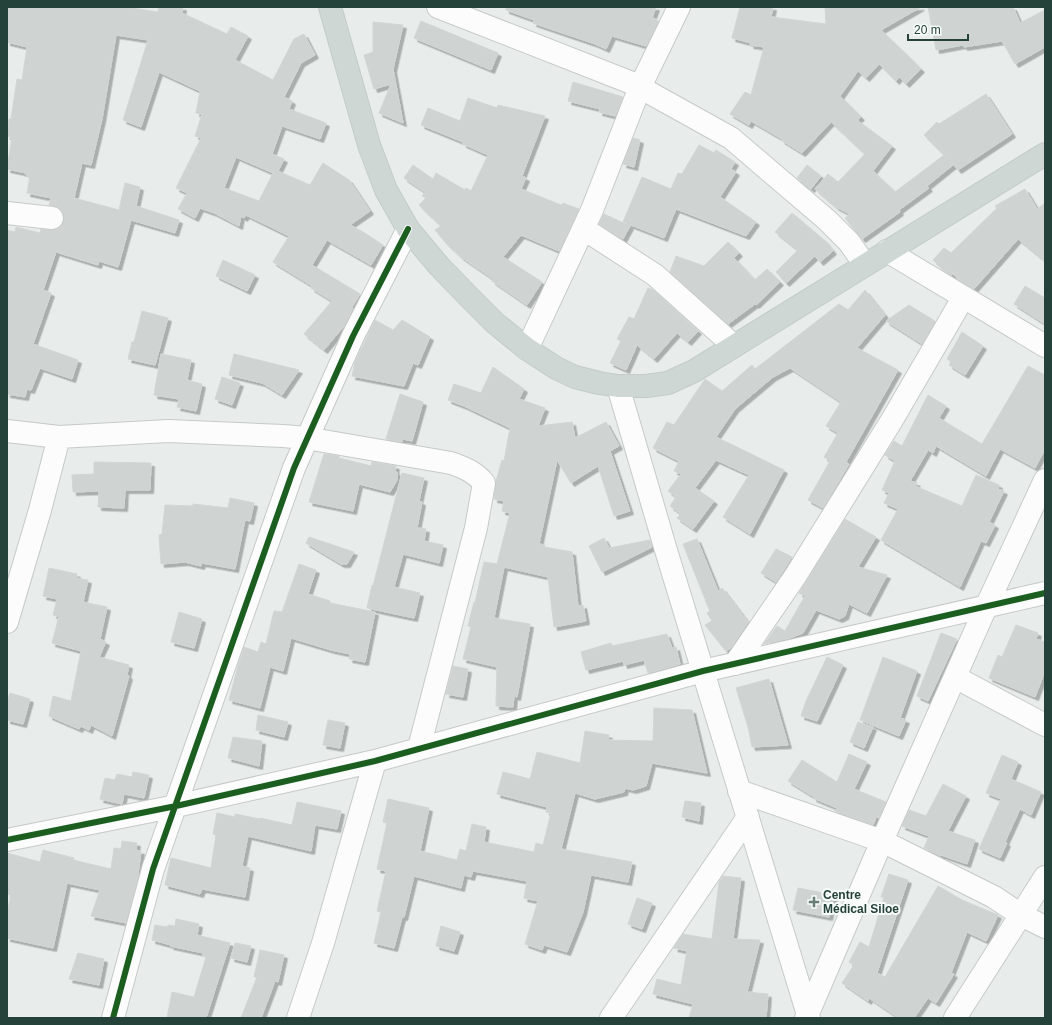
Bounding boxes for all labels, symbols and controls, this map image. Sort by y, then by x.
scale bar [908,16,968,42]
text: 20 m [914,23,941,37]
place label: Centre Médical Siloe [823,888,899,916]
marker: Centre Médical Siloe [808,896,820,908]

